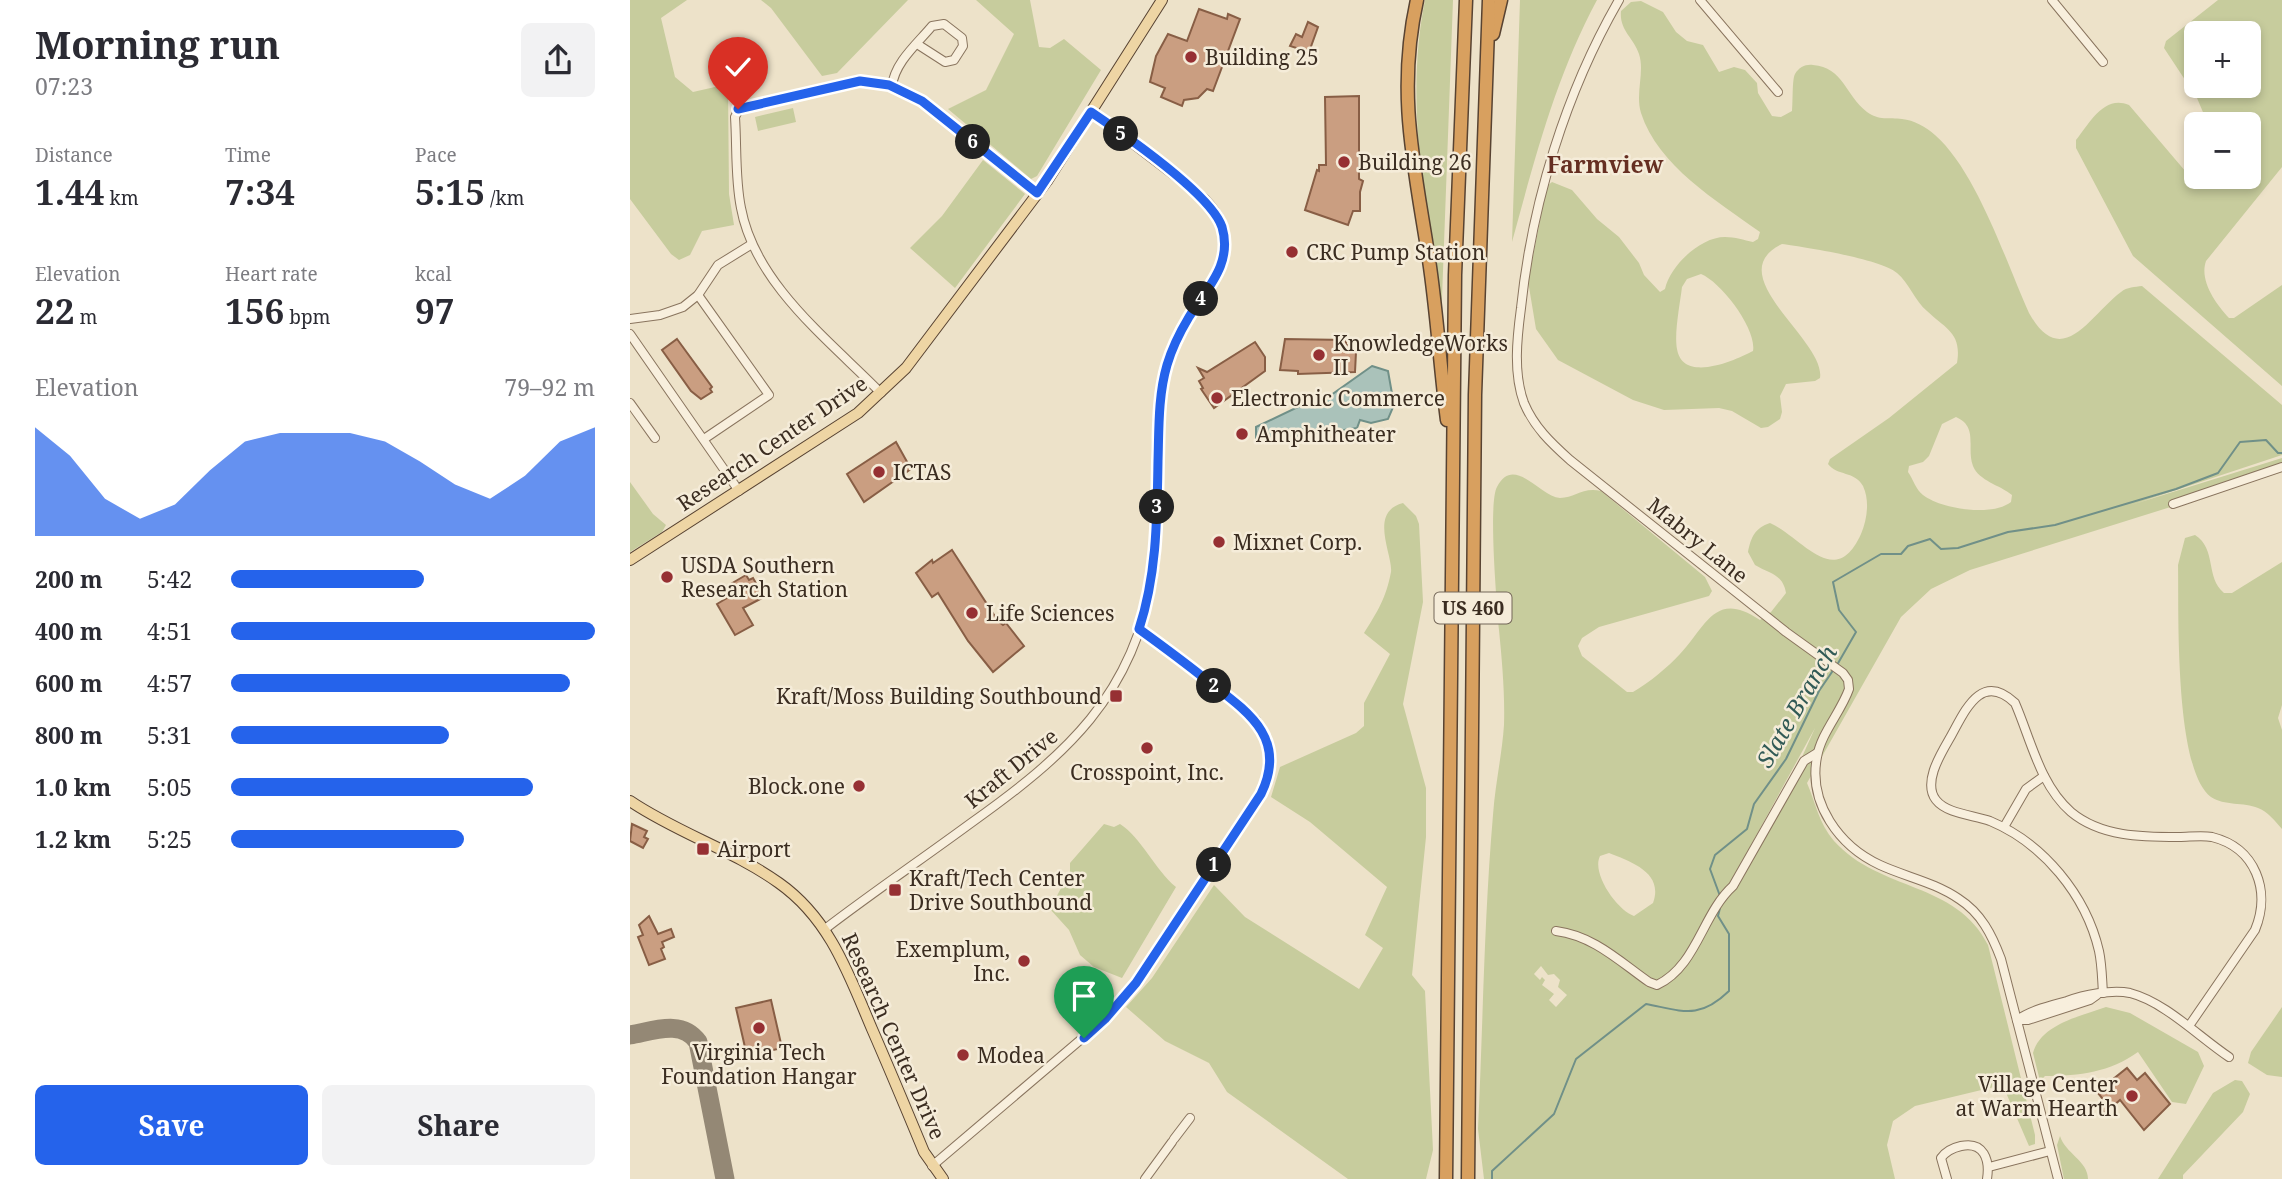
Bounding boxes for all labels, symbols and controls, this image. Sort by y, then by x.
text: Morning run [35,18,280,70]
map controls [2184,21,2261,189]
button: + [2184,21,2261,98]
button: share [521,23,595,97]
pin [708,37,768,109]
place label: Building 25 [1205,43,1319,71]
icon: check [719,48,757,86]
marker: Building 25 [1183,49,1199,65]
text: 07:23 [35,70,93,102]
button: − [2184,112,2261,189]
pin: 5 [1104,116,1138,152]
text: 5 [1115,120,1126,146]
pin: 6 [956,124,990,160]
text: 6 [967,128,978,154]
text: Distance [35,142,113,168]
text: Time [225,142,271,168]
text: Pace [415,142,457,168]
place label: Building 26 [1358,148,1472,176]
district label: Farmview [1547,148,1664,180]
marker: Building 26 [1336,154,1352,170]
text: 1.44 [35,168,105,215]
text: 7:34 [225,168,295,215]
text: 5:15 [415,168,485,215]
text: km [105,185,139,211]
text: /km [485,185,524,211]
place label: CRC Pump Station [1306,238,1485,266]
marker: CRC Pump Station [1284,244,1300,260]
text: Elevation [35,261,121,287]
text: Heart rate [225,261,318,287]
text: kcal [415,261,452,287]
pin: 4 [1184,282,1218,316]
text: 4 [1195,285,1206,311]
text: 22 [35,287,75,334]
text: 156 [225,287,284,334]
text: 97 [415,287,455,334]
text: m [75,304,97,330]
text: bpm [284,304,331,330]
place label: KnowledgeWorks II [1333,329,1508,381]
marker: KnowledgeWorks II [1311,347,1327,363]
street label: Research Center Drive [672,369,872,517]
text: Elevation [35,371,139,403]
text: 79–92 m [504,371,595,403]
place label: Electronic Commerce [1231,384,1445,412]
marker: Electronic Commerce [1209,390,1225,406]
place label: Amphitheater [1256,420,1396,448]
marker: Amphitheater [1234,426,1250,442]
place label: ICTAS [893,458,951,486]
marker: ICTAS [871,464,887,480]
pin: 3 [1140,490,1174,524]
street label: Mabry Lane [1642,491,1754,589]
text: 3 [1151,493,1162,519]
place label: Mixnet Corp. [1233,528,1362,556]
marker: Mixnet Corp. [1211,534,1227,550]
place label: USDA Southern Research Station [681,551,848,603]
text: 200 m [35,563,103,595]
text: 5:42 [147,563,192,595]
marker: USDA Southern Research Station [659,569,675,585]
road number: US 460 [1434,593,1512,624]
place label: Life Sciences [986,599,1115,627]
marker: Life Sciences [964,605,980,621]
text: 400 m [35,615,103,647]
text: 4:51 [147,615,192,647]
water label: Slate Branch [1748,639,1844,773]
text: 600 m [35,667,103,699]
text: 4:57 [147,667,192,699]
pin: 2 [1196,668,1232,704]
text: 2 [1208,672,1219,698]
place label: Kraft/Moss Building Southbound [776,682,1102,710]
marker: Kraft/Moss Building Southbound [1108,688,1124,704]
text: 800 m [35,719,103,751]
text: 5:31 [147,719,192,751]
street label: Kraft Drive [959,722,1063,814]
marker: Crosspoint, Inc. [1139,740,1155,756]
place label: Crosspoint, Inc. [1070,758,1224,786]
text: 1.0 km [35,771,111,803]
text: 5:05 [147,771,192,803]
place label: Block.one [748,772,845,800]
marker: Block.one [851,778,867,794]
text: 1.2 km [35,823,111,855]
text: 5:25 [147,823,192,855]
place label: Airport [717,835,791,863]
marker: Airport [695,841,711,857]
pin: 1 [1196,848,1232,882]
text: 1 [1208,851,1219,877]
place label: Kraft/Tech Center Drive Southbound [909,864,1092,916]
marker: Kraft/Tech Center Drive Southbound [887,882,903,898]
street label: Research Center Drive [836,928,952,1144]
place label: Exemplum, Inc. [896,935,1010,987]
marker: Exemplum, Inc. [1016,953,1032,969]
pin [1054,966,1114,1038]
icon: arrive [1065,977,1103,1015]
marker: Virginia Tech Foundation Hangar [751,1020,767,1036]
place label: Virginia Tech Foundation Hangar [661,1038,857,1090]
place label: Modea [977,1041,1045,1069]
marker: Modea [955,1047,971,1063]
place label: Village Center at Warm Hearth [1955,1070,2118,1122]
button: Save [35,1085,308,1165]
button: Share [322,1085,595,1165]
marker: Village Center at Warm Hearth [2124,1088,2140,1104]

